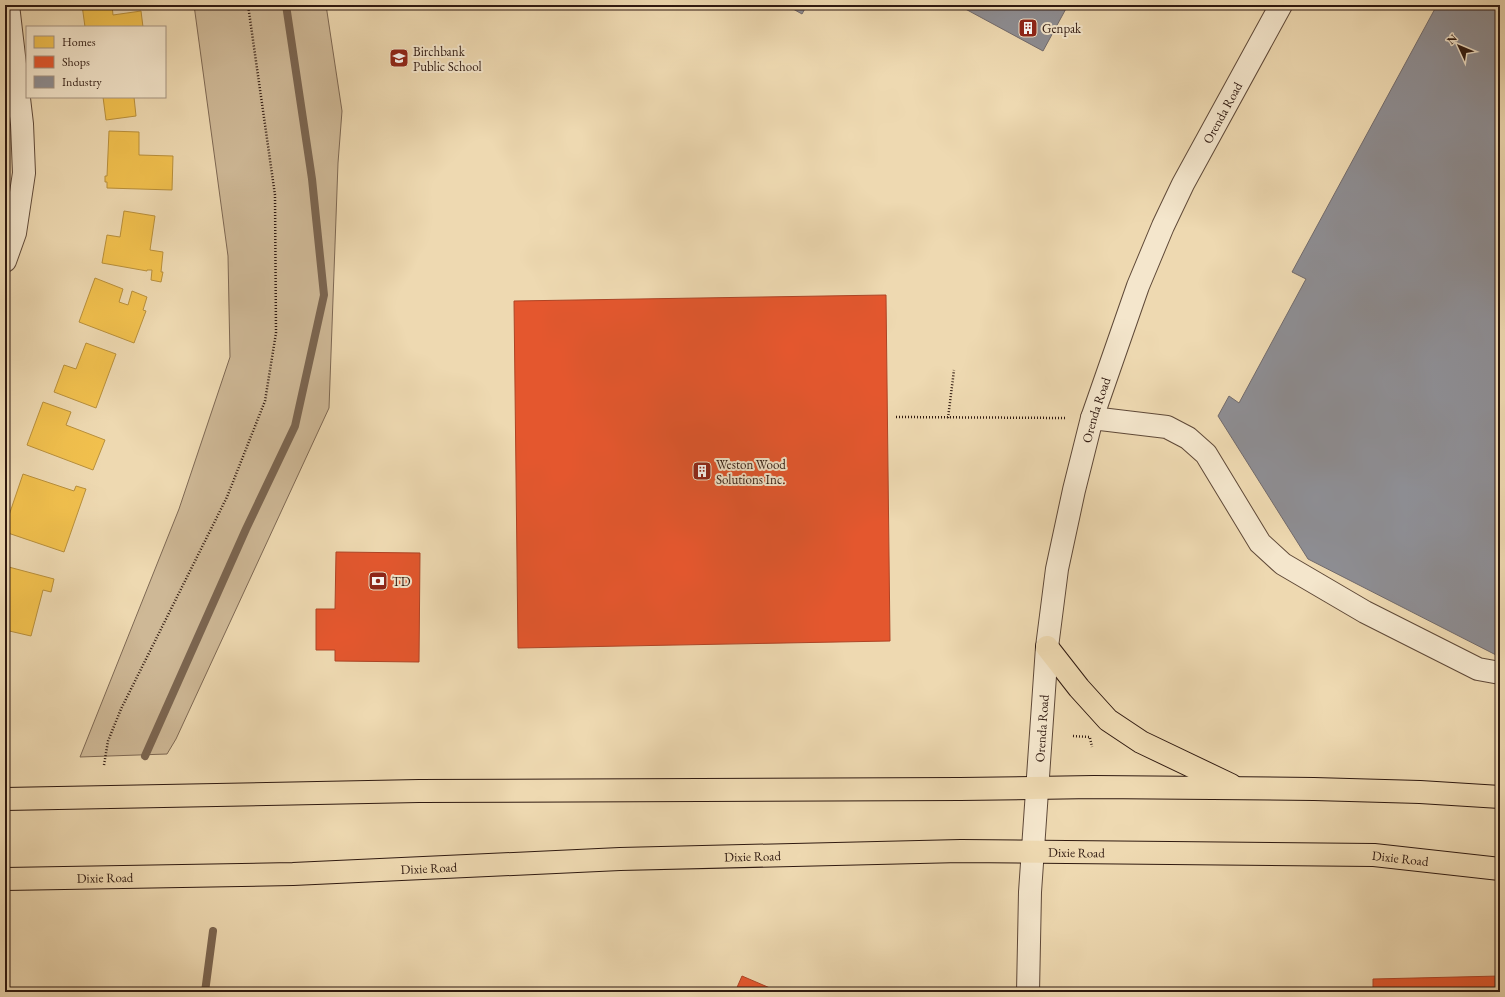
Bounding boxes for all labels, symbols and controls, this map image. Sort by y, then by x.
building icon: Genpak [1017,17,1039,39]
place label: Genpak [1042,20,1082,37]
legend [26,26,166,98]
north arrow [1439,26,1479,66]
text: N [1444,31,1460,47]
text: Homes [62,34,96,50]
place label: Birchbank Public School [413,43,482,75]
school or university icon: Birchbank Public School [388,47,410,69]
text: Shops [62,54,90,70]
text: Industry [62,74,102,90]
street label: Orenda Road [1199,79,1246,147]
street label: Orenda Road [1078,375,1115,445]
place label: Weston Wood Solutions Inc. [716,456,786,488]
building icon: Weston Wood Solutions Inc. [691,460,713,482]
bank icon: TD [367,570,389,592]
place label: TD [392,573,411,590]
street label: Orenda Road [1031,694,1053,763]
street label: Dixie Road [1048,844,1105,861]
street label: Dixie Road [724,847,782,866]
street label: Dixie Road [1371,847,1430,870]
street label: Dixie Road [400,858,458,878]
street label: Dixie Road [76,869,134,887]

